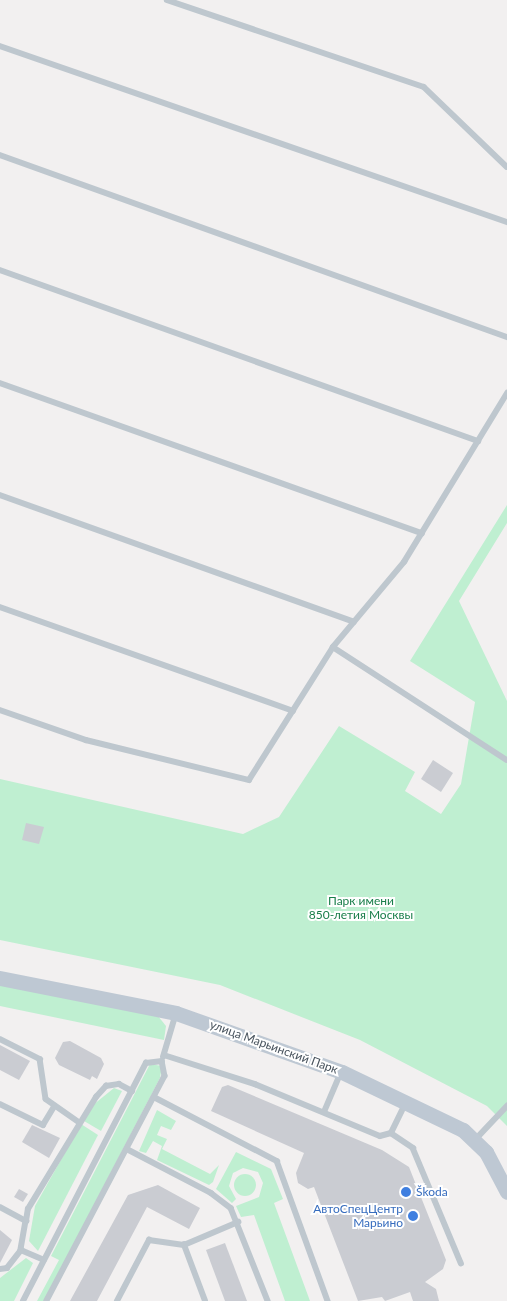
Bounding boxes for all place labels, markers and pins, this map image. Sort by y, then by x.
place label: Škoda [416,1185,448,1199]
marker: Škoda [400,1186,412,1198]
place label: АвтоСпецЦентр Марьино [313,1202,403,1230]
marker: АвтоСпецЦентр Марьино [407,1210,419,1222]

